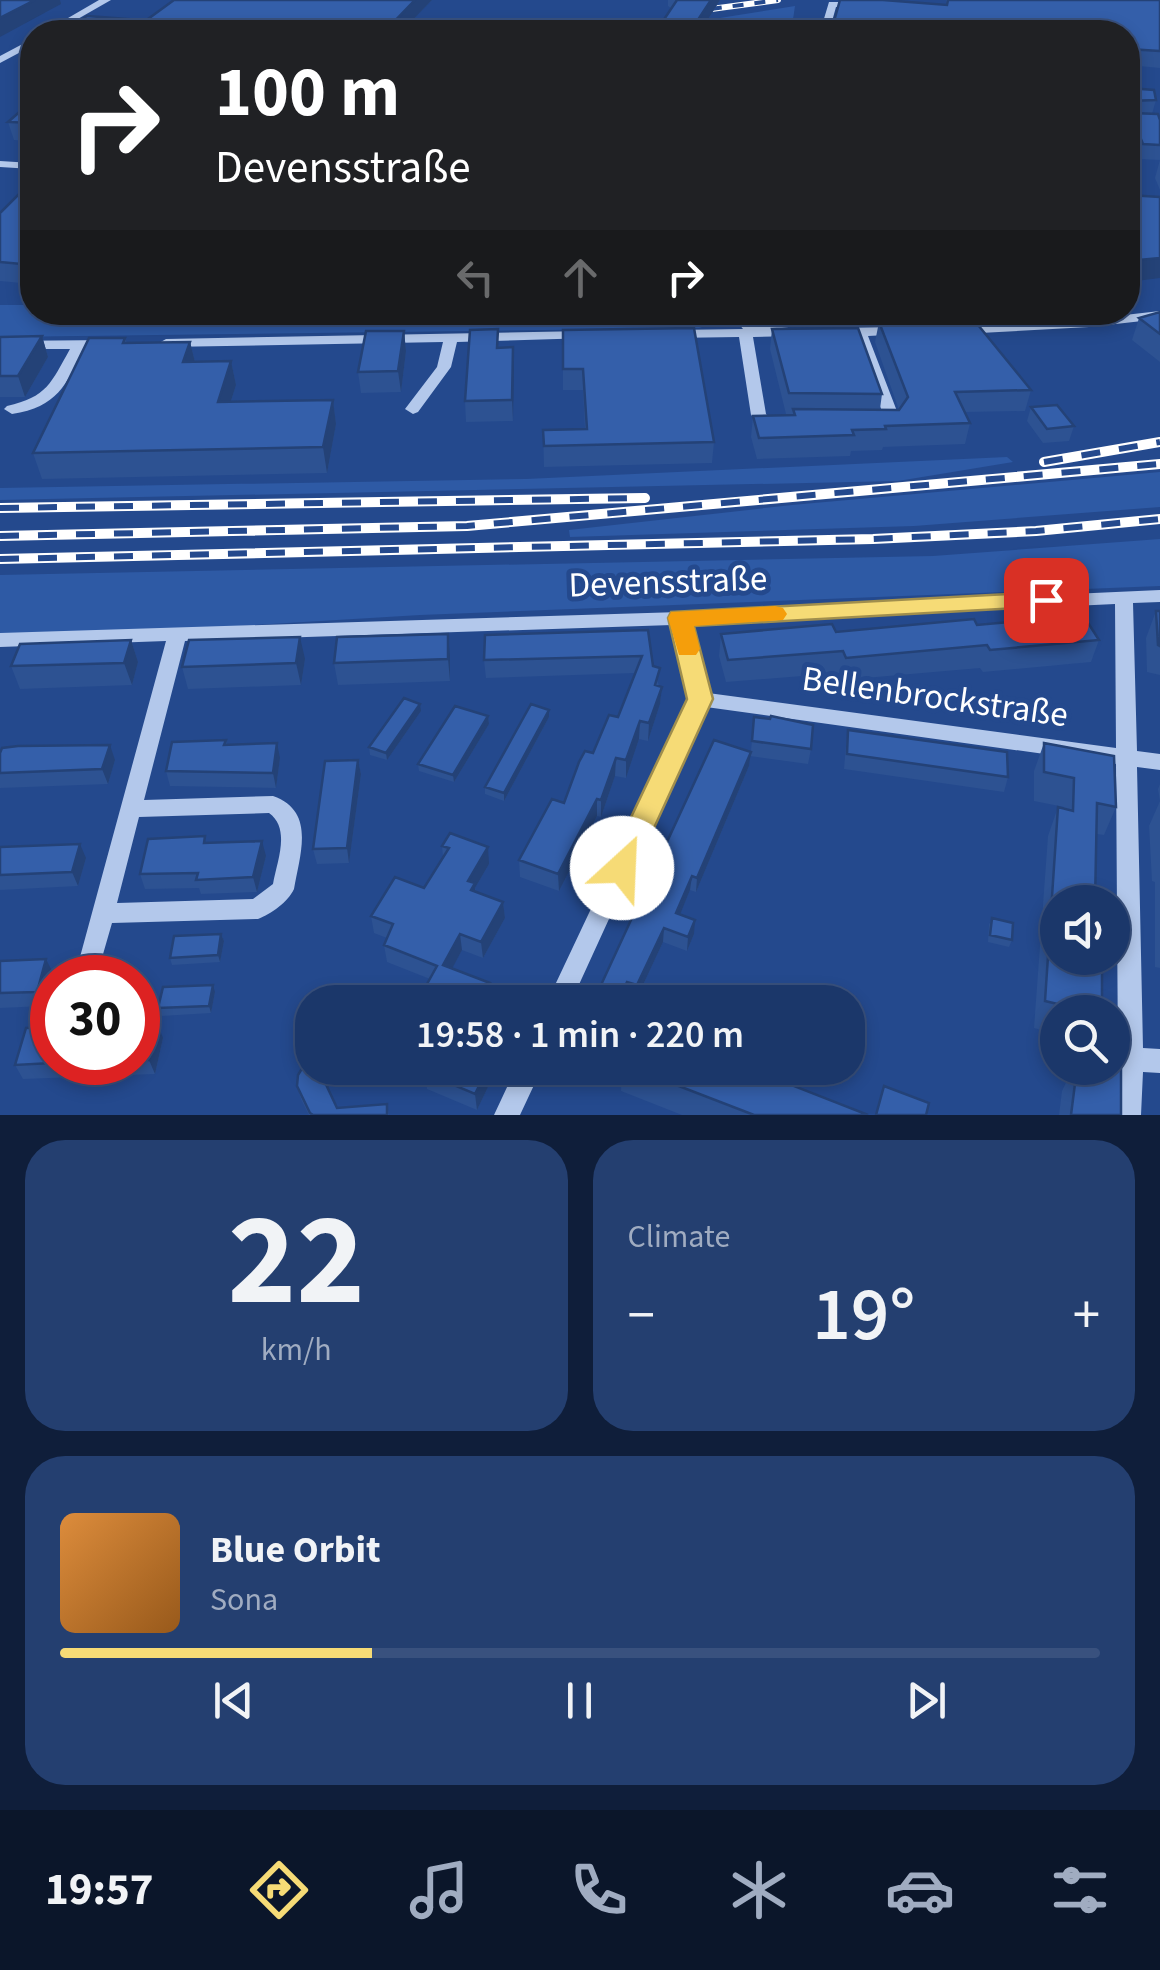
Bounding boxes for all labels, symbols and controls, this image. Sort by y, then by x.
text: 100 m [215,43,400,143]
icon: right [50,60,180,190]
text: Devensstraße [215,136,471,200]
icon: left [448,250,503,305]
icon: ahead [553,250,608,305]
icon: right [658,250,713,305]
street label: Devensstraße [568,554,768,610]
pin [1004,558,1089,643]
icon: arrive [1019,573,1074,628]
street label: Bellenbrockstraße [799,654,1071,740]
position arrow [570,816,674,920]
map controls [1040,885,1130,1085]
button: sound [1040,885,1130,975]
speed limit sign: 30 [30,955,160,1085]
button: search [1040,995,1130,1085]
text: 19:58 · 1 min · 220 m [416,1008,744,1062]
text: 22 [228,1169,365,1354]
text: Climate [628,1214,730,1260]
text: 19° [812,1262,915,1369]
text: − [628,1277,655,1355]
text: + [1073,1277,1100,1355]
text: km/h [261,1327,332,1373]
text: Blue Orbit [210,1523,381,1577]
text: Sona [210,1577,278,1623]
icon: previous [206,1673,261,1728]
icon: pause [552,1673,607,1728]
icon: next [899,1673,954,1728]
icon: directions [244,1855,314,1925]
icon: music [404,1855,474,1925]
icon: phone [564,1855,634,1925]
icon: climate [724,1855,794,1925]
icon: car [885,1855,955,1925]
icon: filters [1045,1855,1115,1925]
text: 19:57 [45,1858,154,1922]

